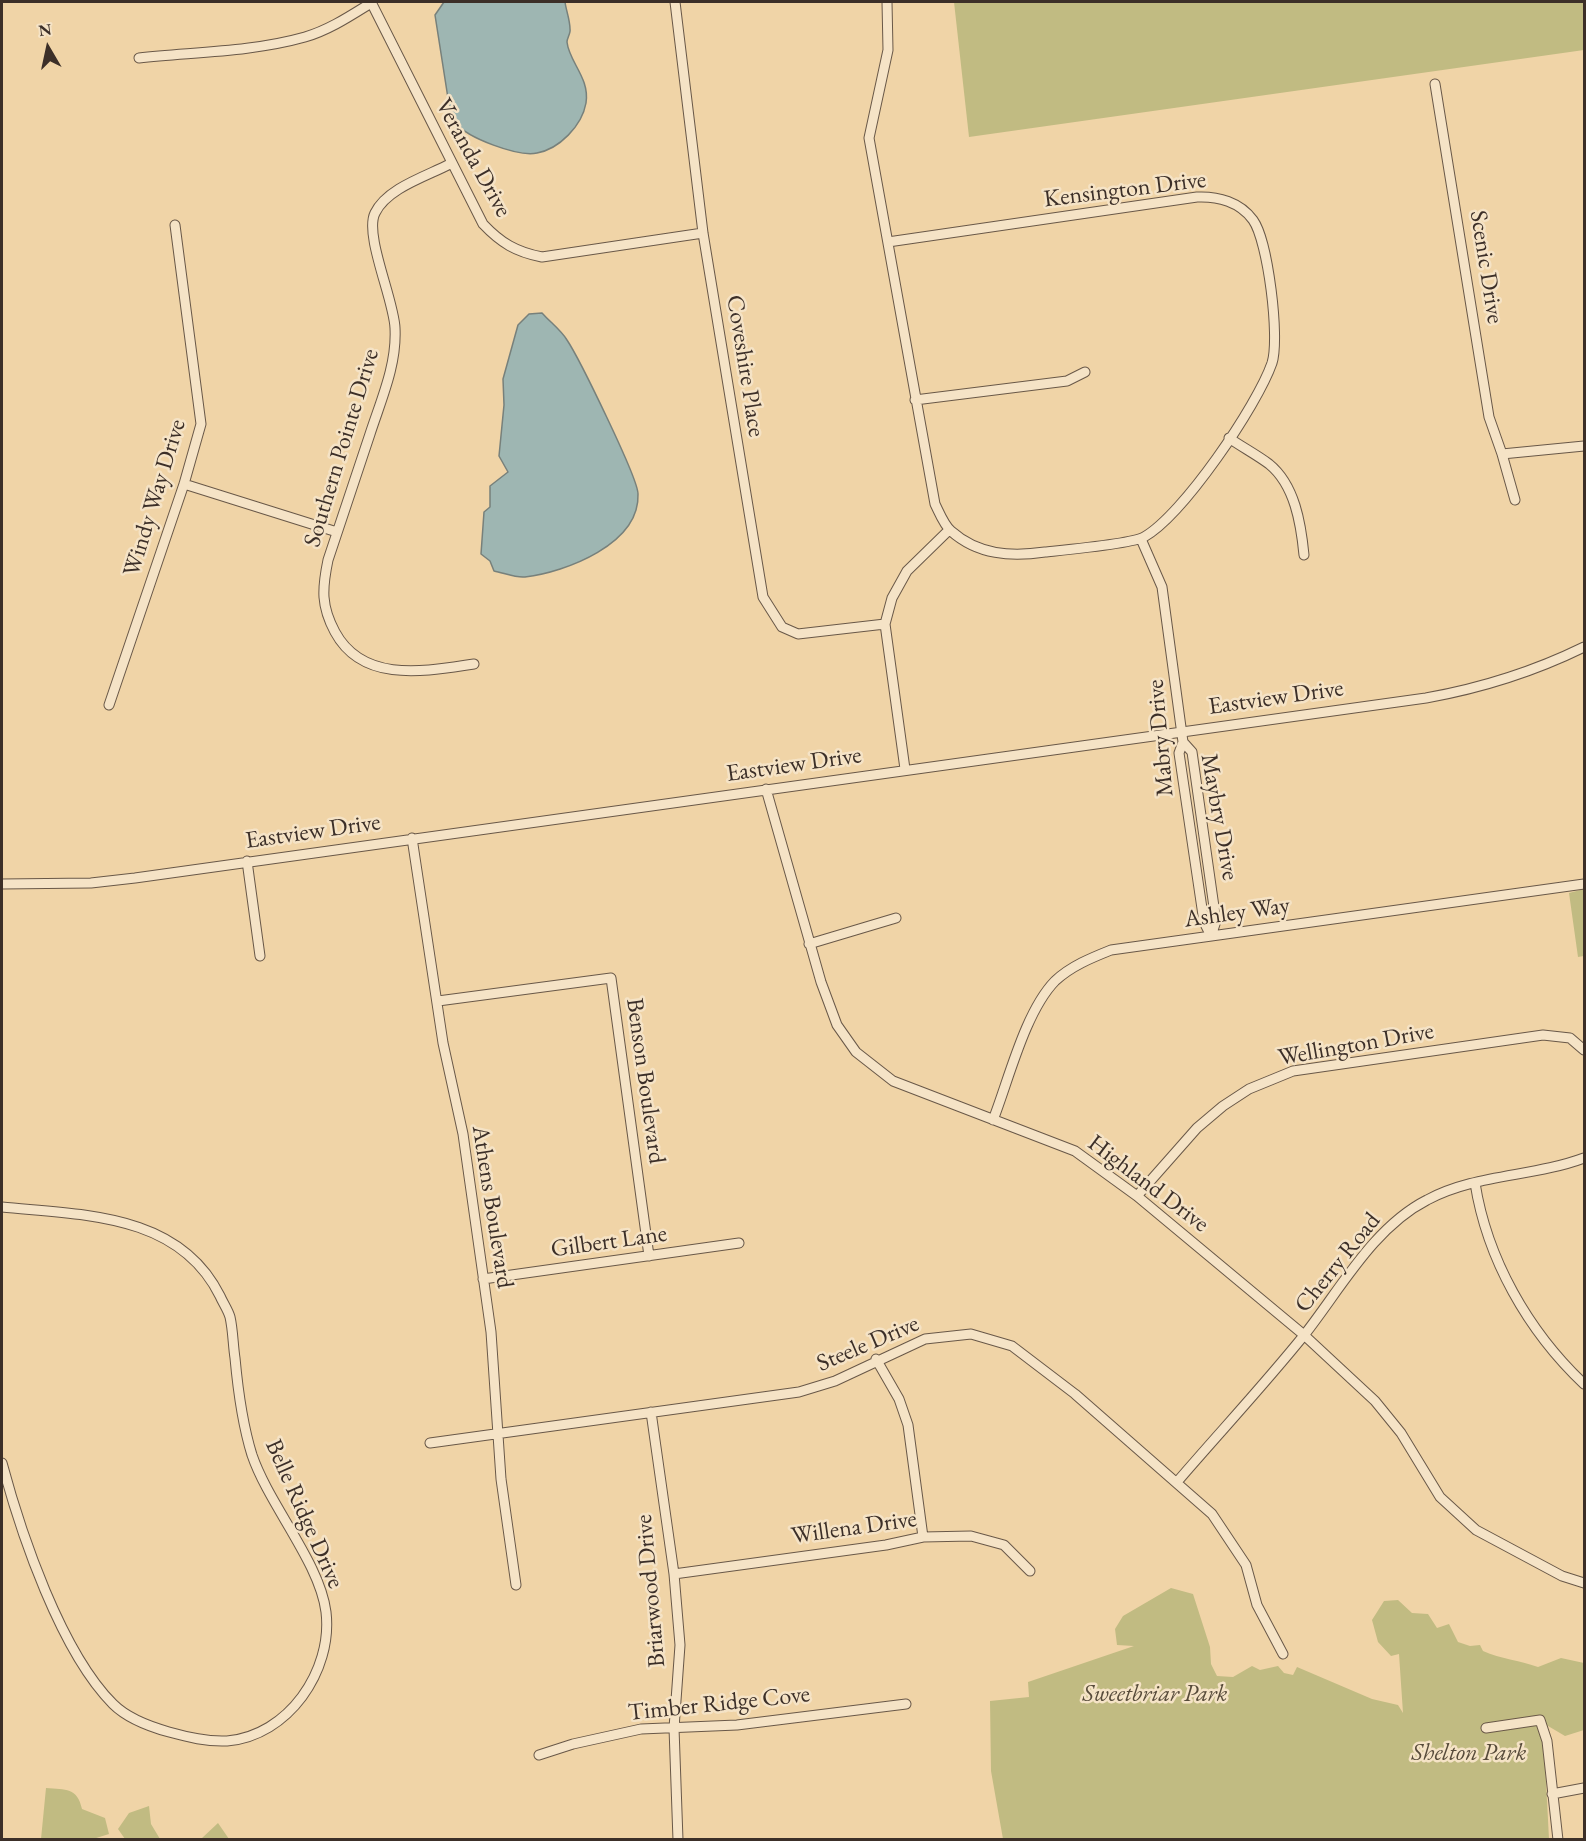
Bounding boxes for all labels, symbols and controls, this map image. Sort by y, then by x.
north arrow [18,18,78,78]
text: N [37,18,53,41]
street label: Veranda Drive [429,94,517,222]
street label: Kensington Drive [1042,166,1208,214]
street label: Scenic Drive [1463,208,1509,326]
street label: Coveshire Place [720,293,770,439]
street label: Southern Pointe Drive [298,345,386,551]
street label: Windy Way Drive [117,416,193,580]
street label: Eastview Drive [1207,674,1345,722]
street label: Mabry Drive [1142,678,1180,798]
street label: Eastview Drive [725,741,863,789]
street label: Maybry Drive [1194,751,1244,883]
street label: Eastview Drive [244,808,382,856]
street label: Ashley Way [1182,891,1292,935]
street label: Benson Boulevard [619,996,671,1166]
street label: Wellington Drive [1276,1017,1436,1073]
street label: Athens Boulevard [465,1123,519,1291]
street label: Highland Drive [1082,1129,1214,1239]
street label: Cherry Road [1289,1207,1387,1319]
street label: Gilbert Lane [549,1220,669,1264]
street label: Steele Drive [813,1310,923,1378]
street label: Belle Ridge Drive [258,1435,350,1593]
street label: Willena Drive [789,1505,919,1551]
street label: Briarwood Drive [630,1513,672,1669]
street label: Timber Ridge Cove [627,1680,811,1728]
park label: Sweetbriar Park [1082,1680,1228,1708]
park label: Shelton Park [1412,1739,1526,1767]

